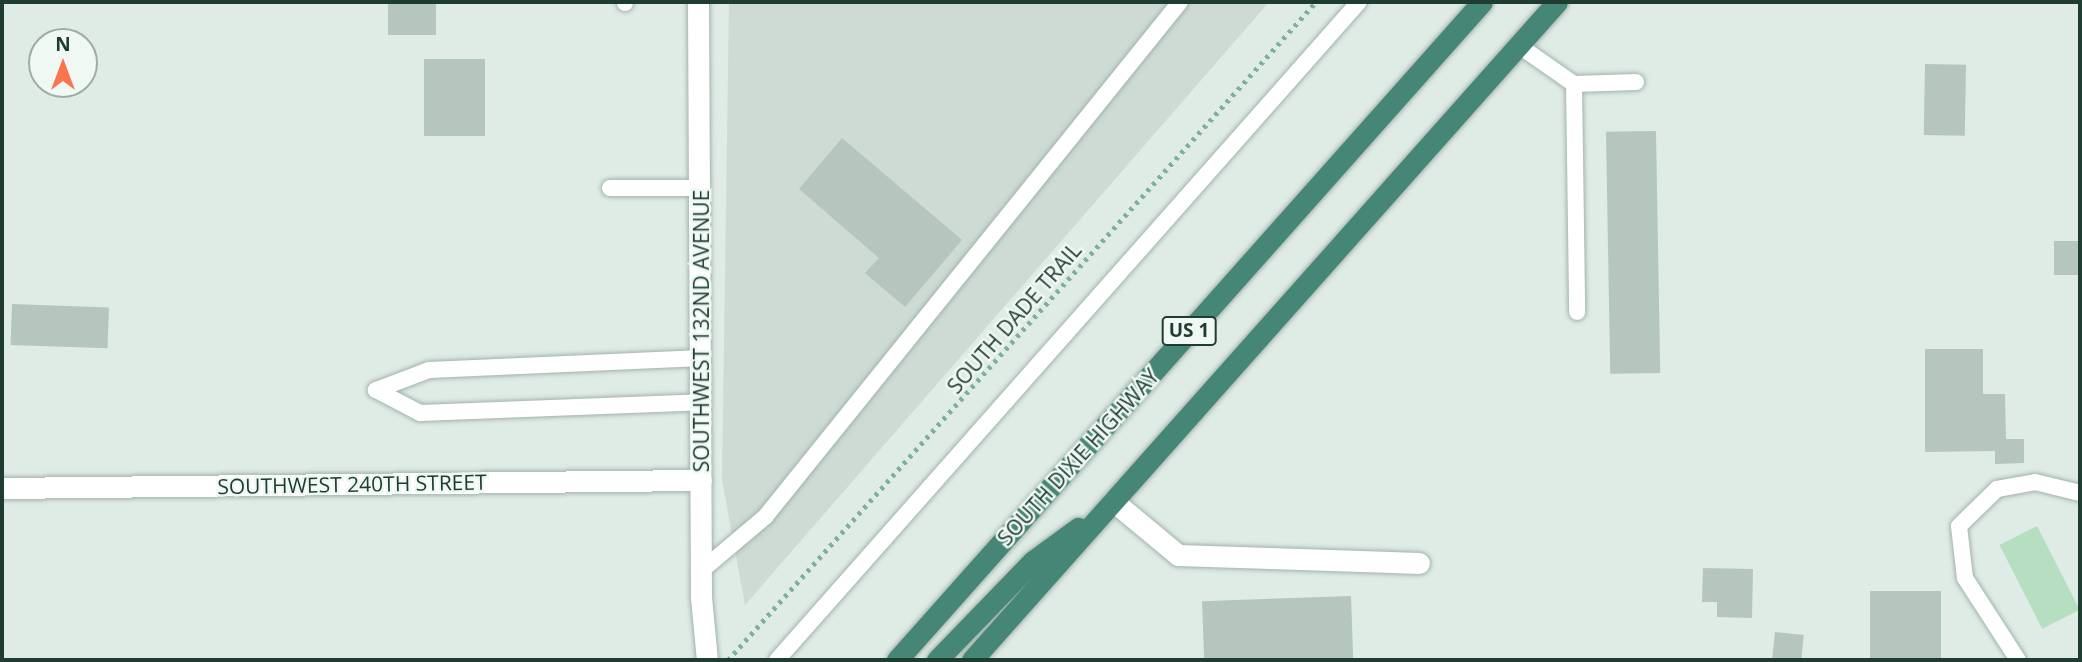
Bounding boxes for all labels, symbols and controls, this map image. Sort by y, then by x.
north arrow [28,28,98,98]
text: N [55,31,71,57]
street label: SOUTHWEST 132ND AVENUE [688,190,714,472]
street label: SOUTH DADE TRAIL [942,238,1086,398]
road number: US 1 [1161,316,1217,346]
street label: SOUTH DIXIE HIGHWAY [992,364,1164,550]
street label: SOUTHWEST 240TH STREET [217,469,487,499]

